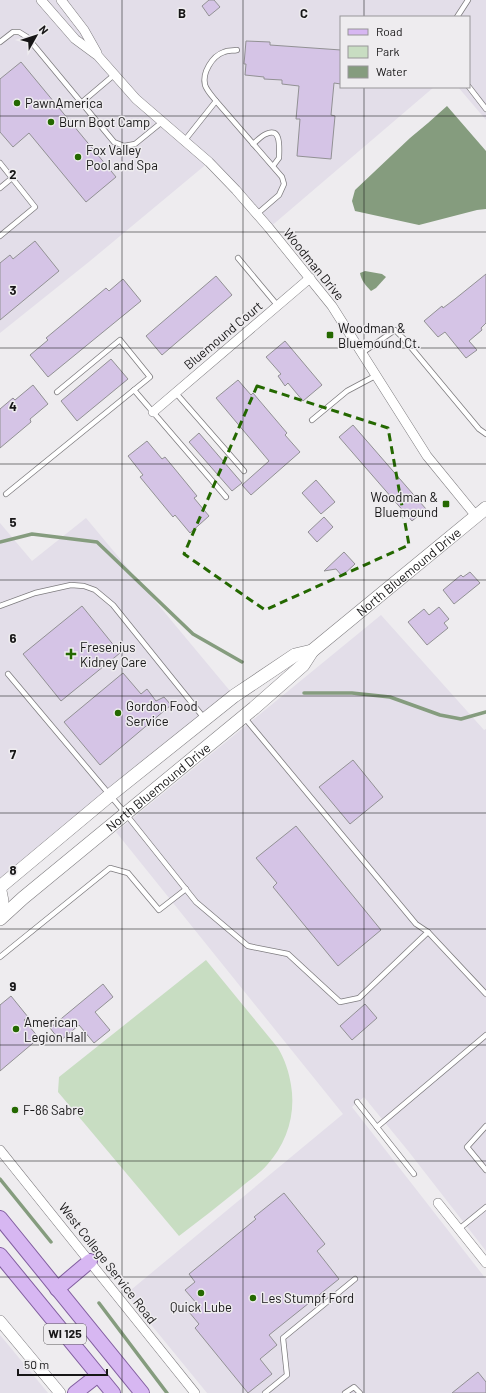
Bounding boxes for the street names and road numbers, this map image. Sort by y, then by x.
street label: Woodman Drive [280,225,348,303]
street label: Bluemound Court [180,297,266,373]
street label: North Bluemound Drive [353,524,464,619]
street label: North Bluemound Drive [103,739,214,835]
street label: West College Service Road [56,1199,160,1327]
road number: WI 125 [44,1324,86,1344]

